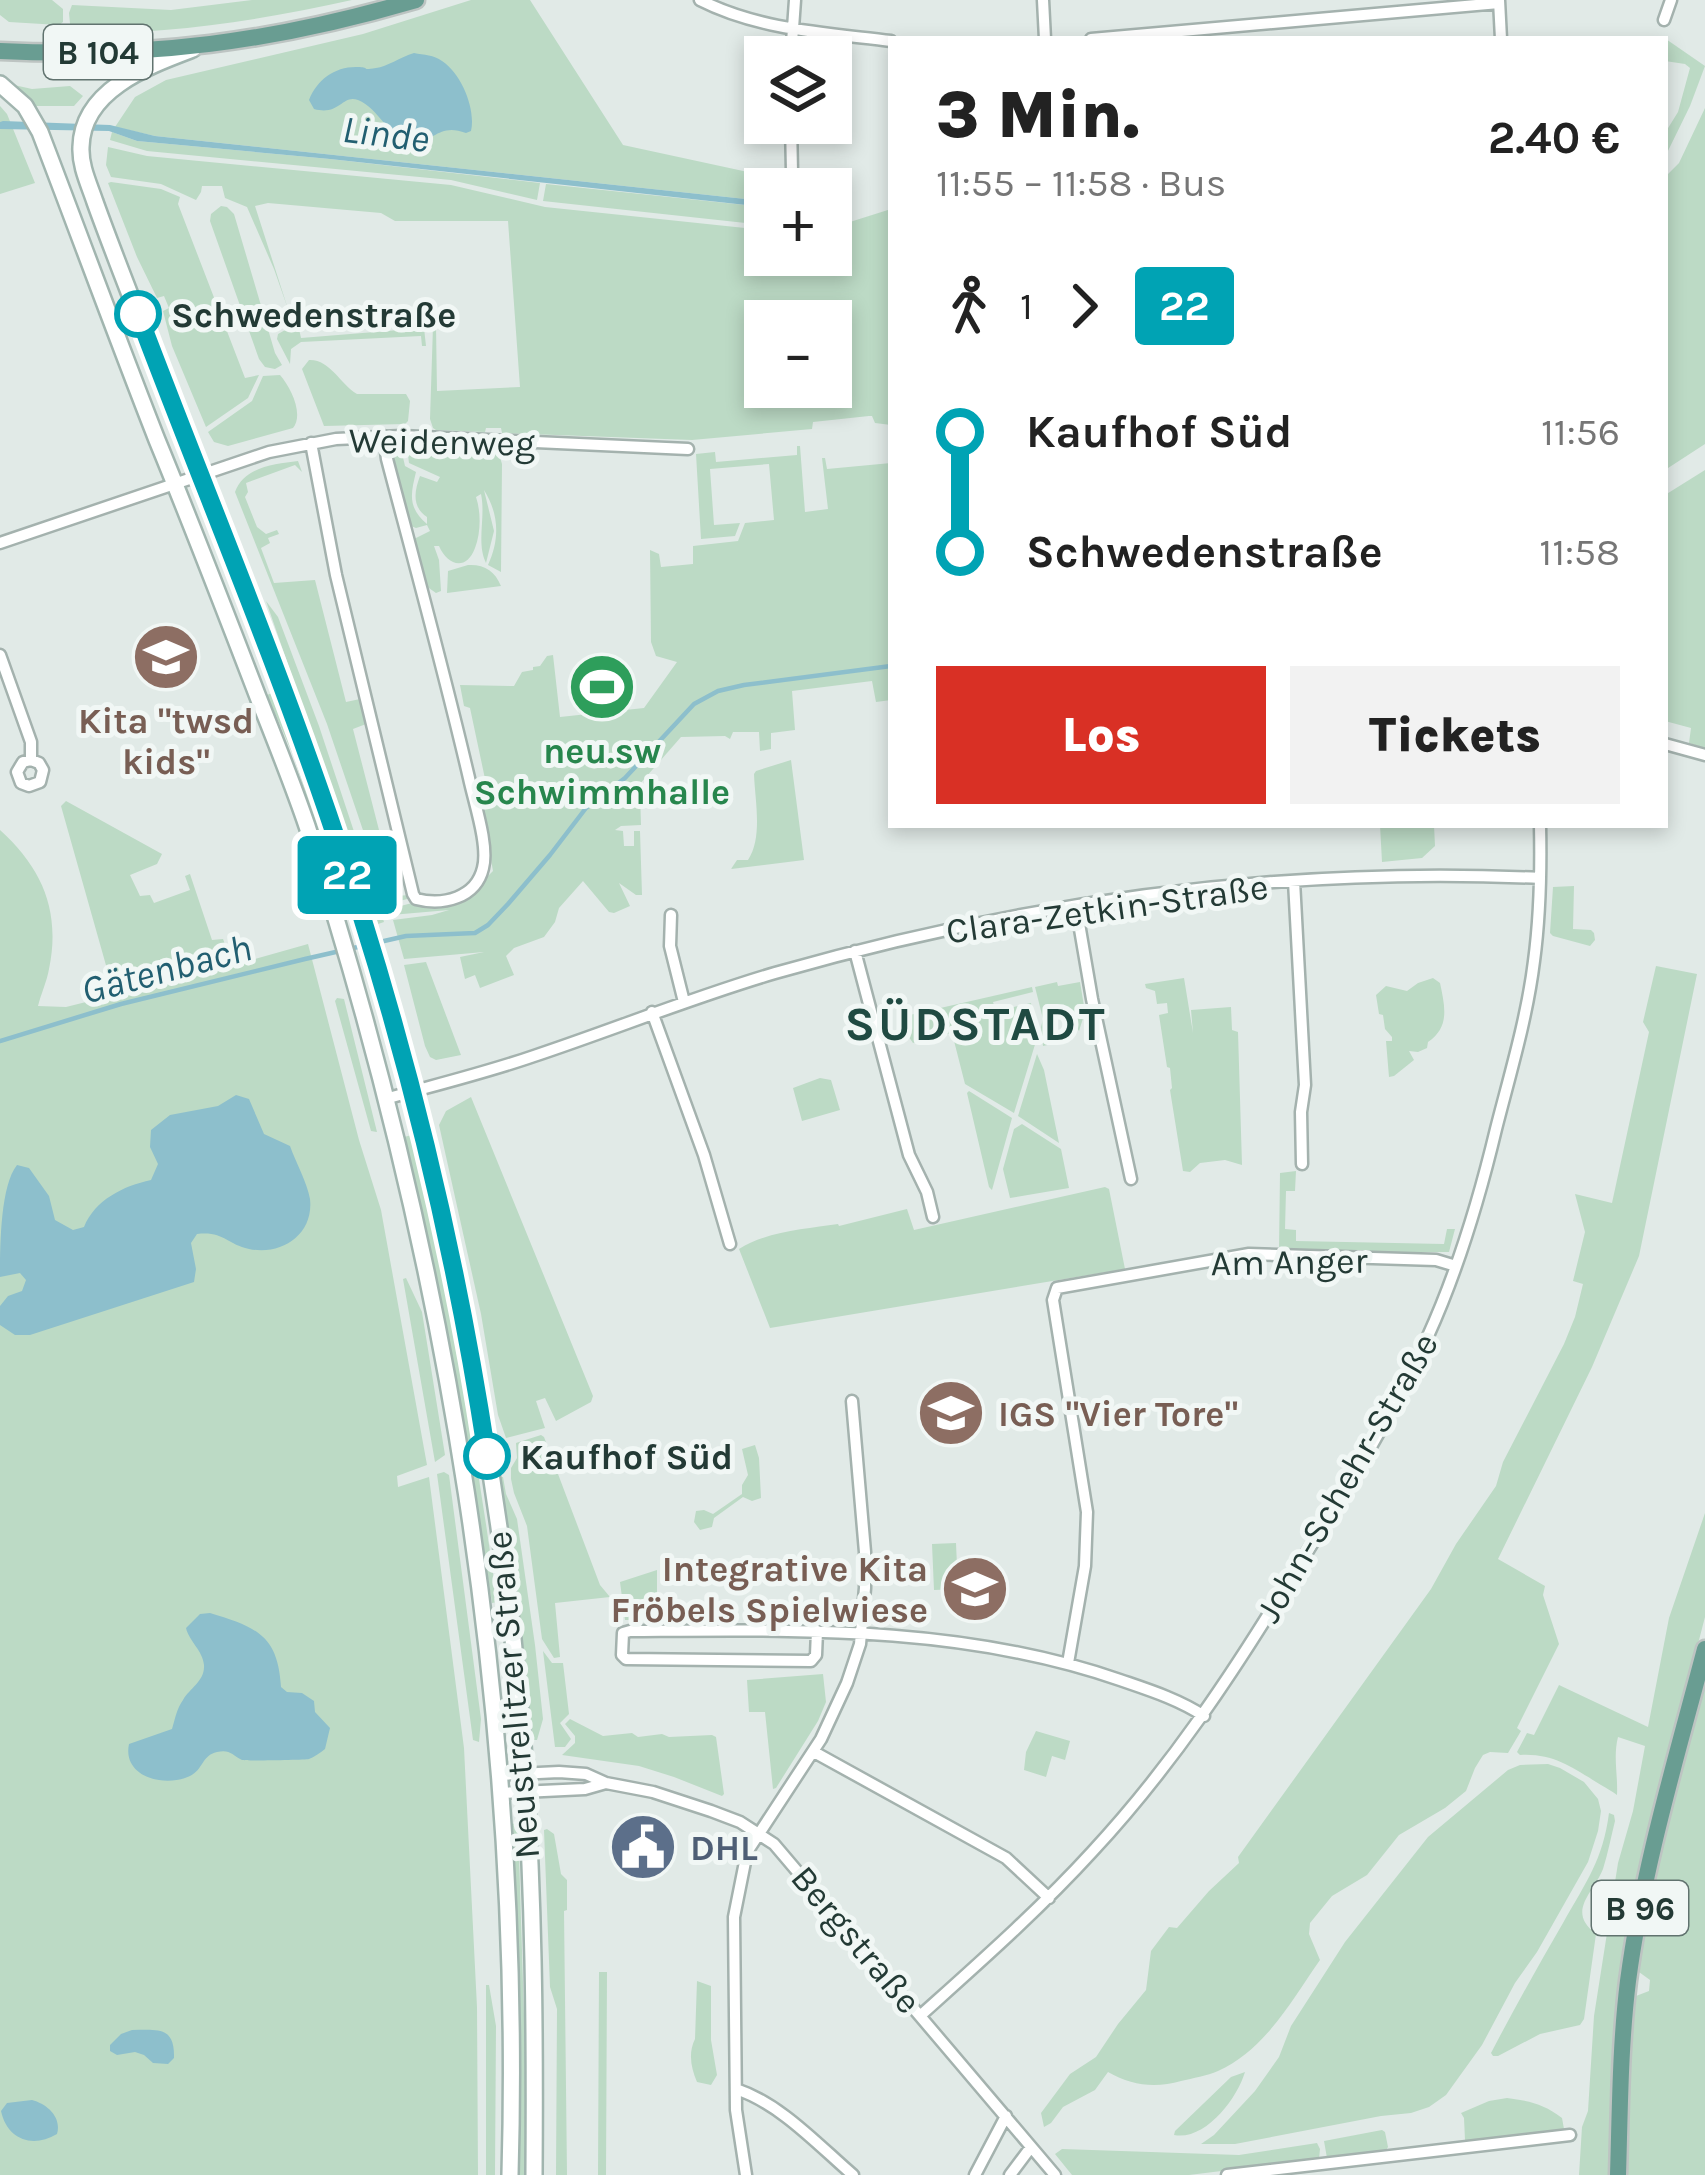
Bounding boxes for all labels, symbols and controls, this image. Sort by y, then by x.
road number: B 104 [44,25,152,79]
map controls [744,36,852,408]
button: layers [744,36,852,144]
text: 3 Min. [936,76,1140,154]
water label: Linde [340,106,432,162]
text: 2.40 € [1488,112,1620,164]
text: 11:55 – 11:58 · Bus [936,160,1226,206]
button: + [744,168,852,276]
icon: walk [936,273,1002,339]
icon: forward [1051,273,1117,339]
text: 22 [1159,281,1210,331]
text: 1 [1020,283,1033,329]
marker: Schwedenstraße [116,292,160,336]
place label: Schwedenstraße [171,294,456,336]
button: − [744,300,852,408]
text: Kaufhof Süd [1026,406,1292,458]
text: 11:56 [1541,409,1620,455]
street label: Weidenweg [348,419,536,465]
text: Schwedenstraße [1026,526,1383,578]
text: 11:58 [1539,529,1620,575]
school or university icon: Kita "twsd kids" [131,622,201,692]
sports icon: neu.sw Schwimmhalle [567,652,637,722]
button: Los [936,666,1266,804]
button: Tickets [1290,666,1620,804]
place label: Kita "twsd kids" [78,700,254,783]
place label: neu.sw Schwimmhalle [474,730,730,813]
line badge: 22 [293,836,401,914]
text: 22 [322,850,372,900]
street label: Clara-Zetkin-Straße [943,866,1271,952]
water label: Gätenbach [76,924,256,1014]
district label: SÜDSTADT [844,996,1108,1052]
street label: Am Anger [1210,1240,1369,1284]
street label: John-Schehr-Straße [1247,1326,1447,1629]
school or university icon: IGS "Vier Tore" [916,1378,986,1448]
place label: IGS "Vier Tore" [998,1393,1238,1435]
marker: Kaufhof Süd [465,1434,509,1478]
place label: Kaufhof Süd [520,1436,733,1478]
street label: Neustrelitzer Straße [478,1529,548,1861]
place label: Integrative Kita Fröbels Spielwiese [611,1548,928,1631]
school or university icon: Integrative Kita Fröbels Spielwiese [940,1554,1010,1624]
public building icon: DHL [608,1812,678,1882]
place label: DHL [690,1827,758,1869]
street label: Bergstraße [782,1857,930,2022]
road number: B 96 [1592,1881,1688,1935]

